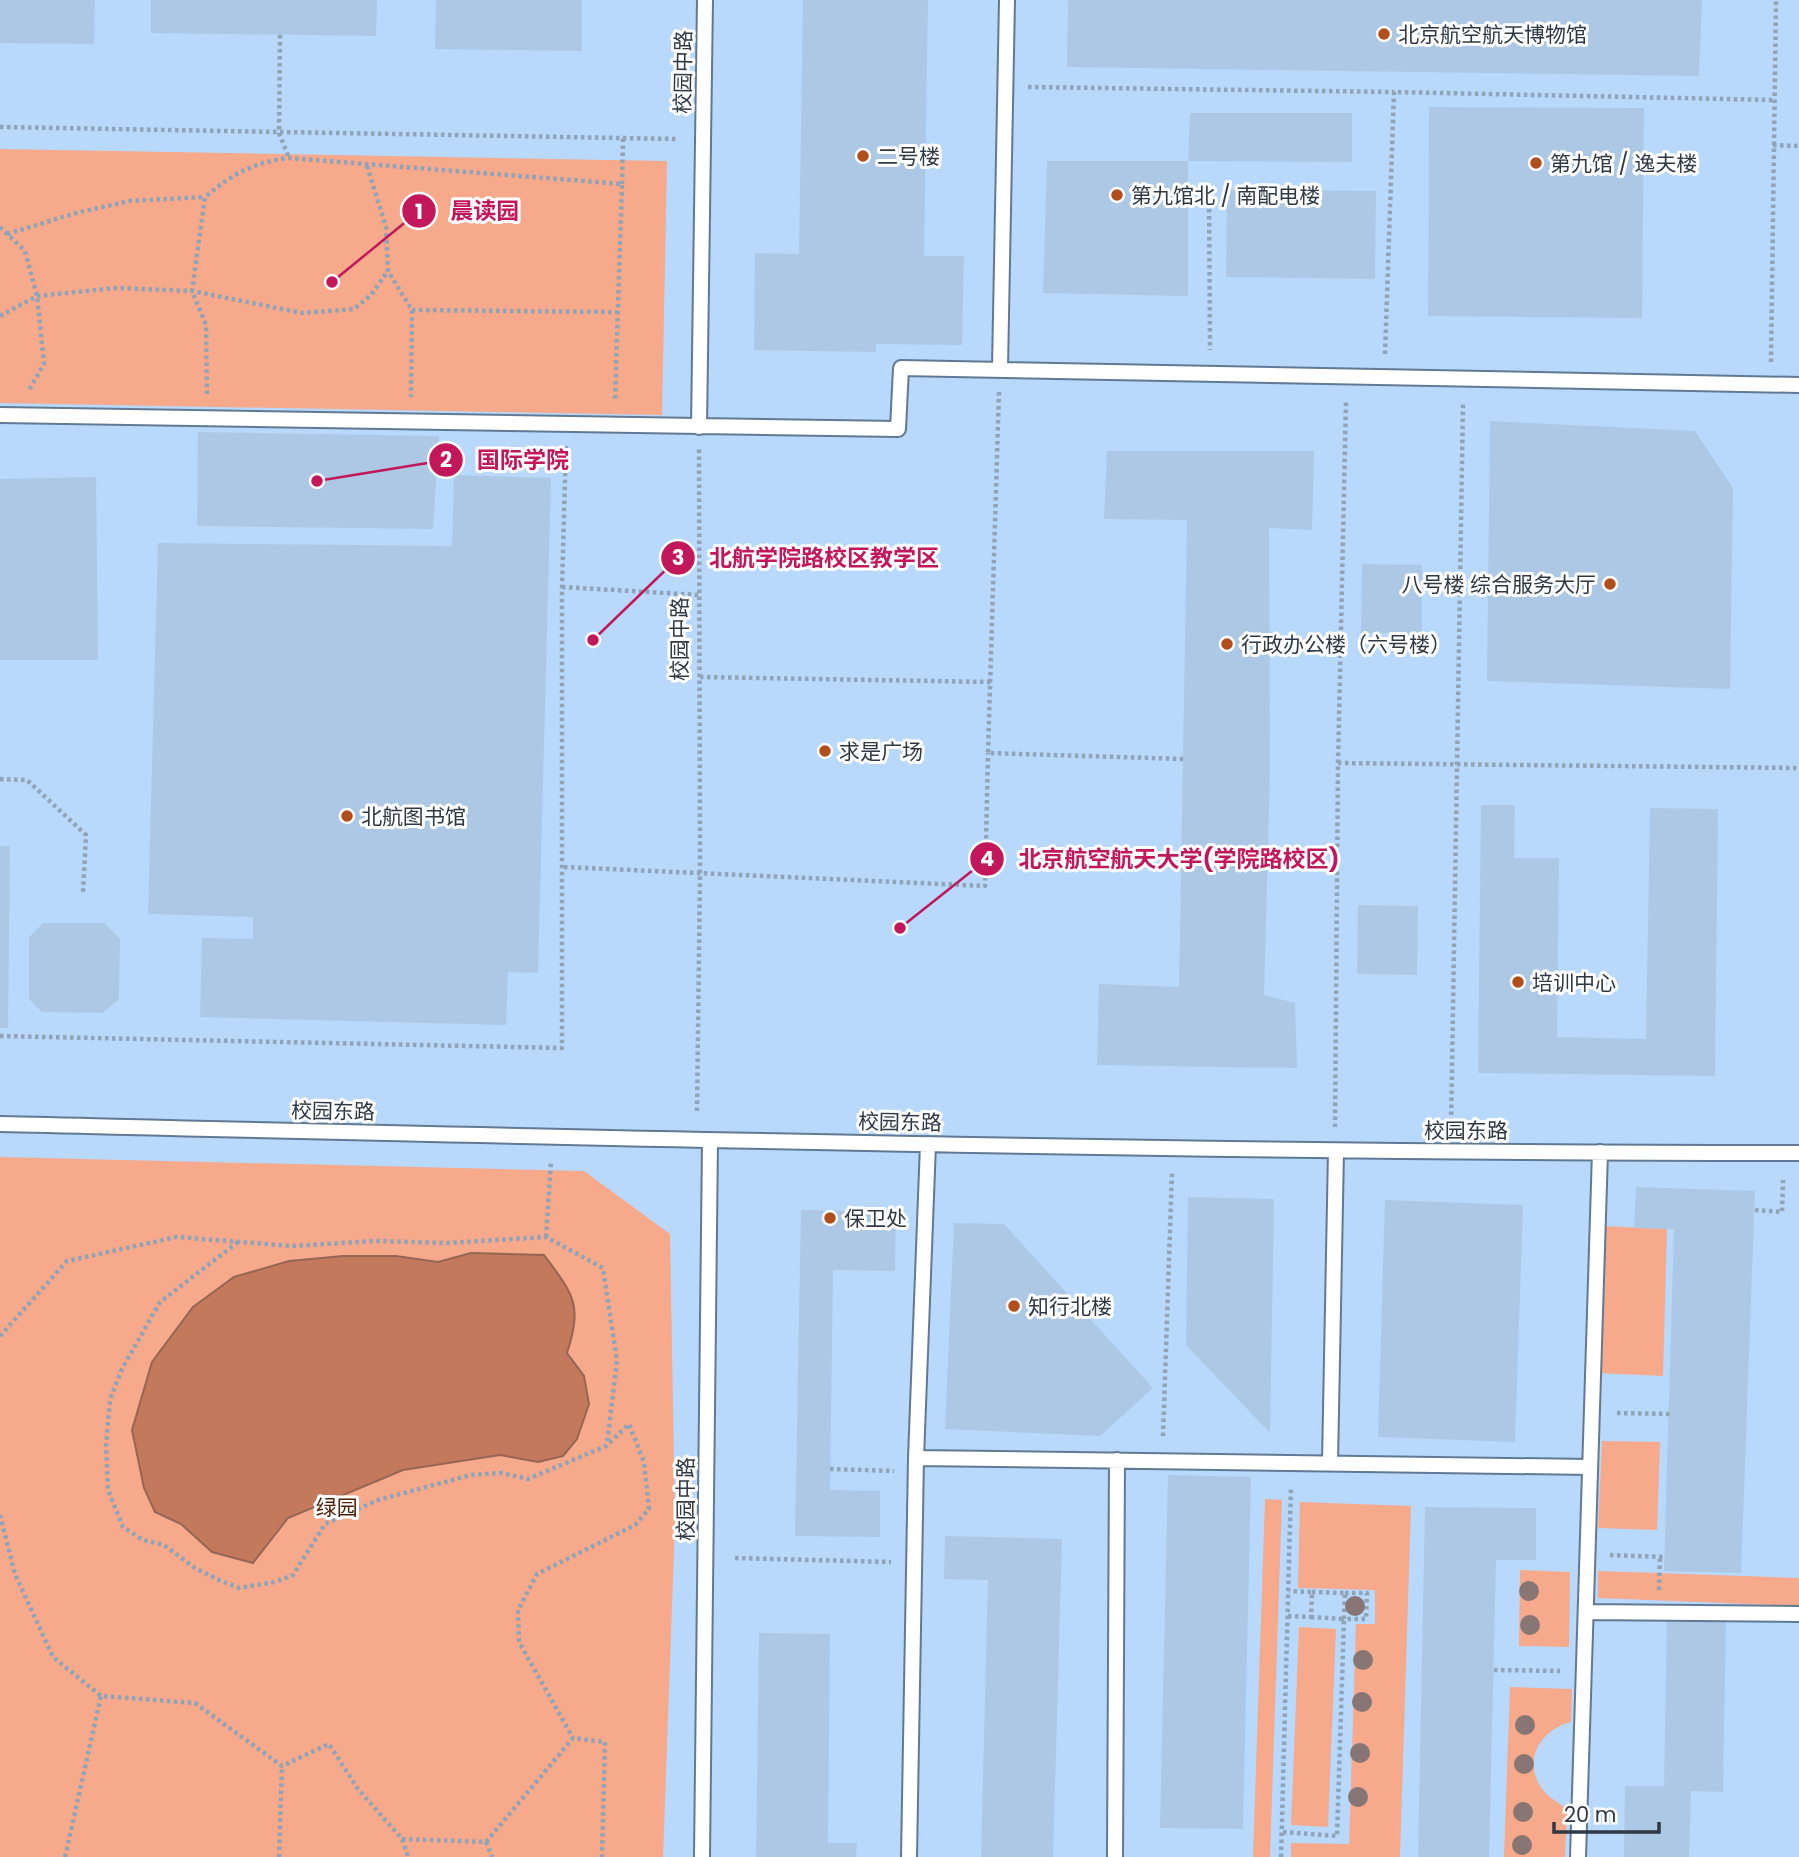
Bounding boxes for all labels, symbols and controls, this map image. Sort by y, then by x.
place label: 北京航空航天博物馆 [1398,20,1587,49]
marker: 北京航空航天博物馆 [1376,26,1392,42]
street label: 校园中路 [668,30,698,114]
place label: 二号楼 [877,142,940,171]
marker: 二号楼 [855,148,871,164]
place label: 第九馆 / 逸夫楼 [1550,149,1697,178]
marker: 第九馆 / 逸夫楼 [1528,155,1544,171]
place label: 第九馆北 / 南配电楼 [1131,181,1320,210]
marker: 第九馆北 / 南配电楼 [1109,187,1125,203]
callout: 晨读园 [402,189,534,233]
text: 晨读园 [451,195,520,227]
text: 1 [415,197,423,226]
callout: 国际学院 [428,438,583,482]
text: 国际学院 [477,444,569,476]
text: 2 [440,445,452,474]
callout: 北航学院路校区教学区 [660,536,953,580]
text: 北航学院路校区教学区 [709,542,939,574]
text: 3 [672,543,684,572]
place label: 八号楼 综合服务大厅 [1401,570,1596,599]
marker: 八号楼 综合服务大厅 [1602,576,1618,592]
street label: 校园中路 [665,597,694,681]
place label: 行政办公楼（六号楼） [1241,630,1451,659]
marker: 行政办公楼（六号楼） [1219,636,1235,652]
place label: 求是广场 [839,737,923,766]
marker: 求是广场 [817,743,833,759]
place label: 北航图书馆 [361,802,466,831]
marker: 北航图书馆 [339,808,355,824]
callout: 北京航空航天大学(学院路校区) [969,837,1353,881]
text: 北京航空航天大学(学院路校区) [1019,843,1339,875]
text: 4 [980,844,994,873]
place label: 培训中心 [1532,968,1616,997]
marker: 培训中心 [1510,974,1526,990]
street label: 校园东路 [291,1096,375,1126]
street label: 校园东路 [858,1107,942,1137]
street label: 校园东路 [1424,1116,1508,1145]
place label: 保卫处 [844,1204,907,1233]
marker: 保卫处 [822,1210,838,1226]
place label: 知行北楼 [1028,1292,1112,1321]
marker: 知行北楼 [1006,1298,1022,1314]
street label: 校园中路 [671,1457,700,1541]
park label: 绿园 [316,1493,358,1522]
scale bar [1554,1790,1659,1834]
text: 20 m [1564,1800,1617,1829]

